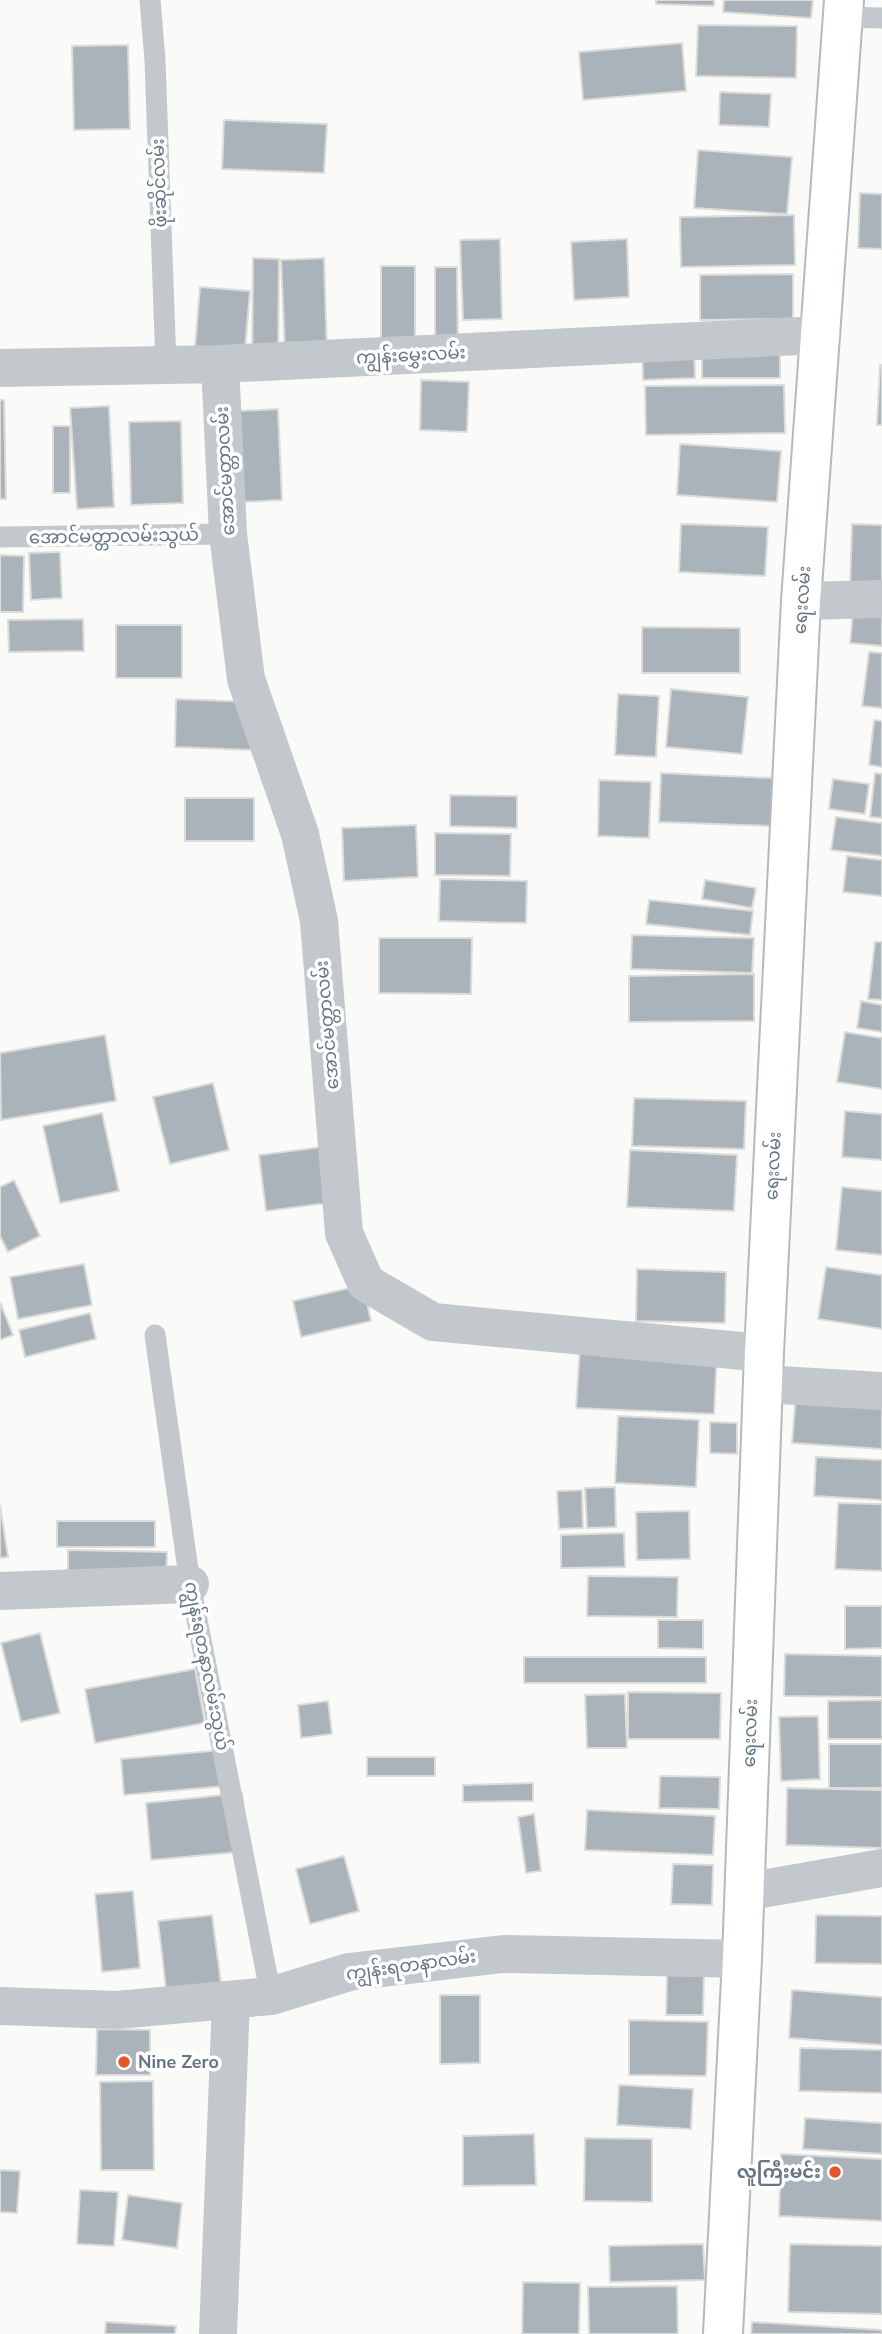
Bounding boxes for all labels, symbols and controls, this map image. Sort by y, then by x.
street label: ဖိုးဆိုင်လမ်း [143,138,176,228]
street label: ကျွန်းမွှေးလမ်း [356,339,467,375]
street label: အောင်မတ္တာလမ်း [209,406,243,536]
street label: အောင်မတ္တာလမ်းသွယ် [29,522,199,552]
street label: ရေးလမ်း [787,565,819,635]
street label: အောင်မတ္တာလမ်း [308,959,348,1091]
street label: ရေးလမ်း [758,1131,790,1201]
street label: ကျွန်းရတနာလမ်းသွယ် [174,1579,236,1753]
street label: ရေးလမ်း [736,1698,766,1768]
street label: ကျွန်းရတနာလမ်း [344,1943,478,1991]
place label: Nine Zero [138,2050,219,2074]
marker: Nine Zero [116,2054,132,2070]
place label: လူကြီးမင်း [737,2160,821,2186]
marker: လူကြီးမင်း [827,2164,843,2180]

